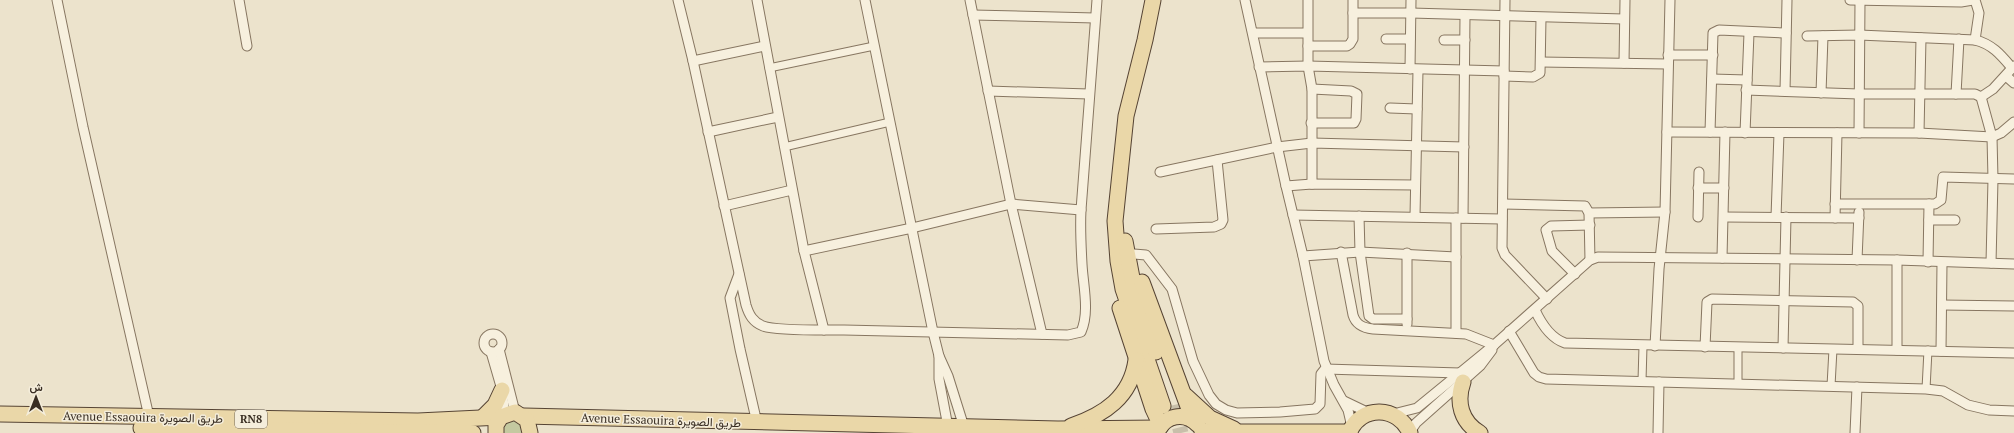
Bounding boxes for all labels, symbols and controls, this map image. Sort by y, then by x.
north arrow [16,377,56,417]
text: ش [29,380,43,394]
street label: Avenue Essaouira طريق الصويرة [63,408,223,427]
road number: RN8 [235,410,267,428]
street label: Avenue Essaouira طريق الصويرة [581,410,741,431]

